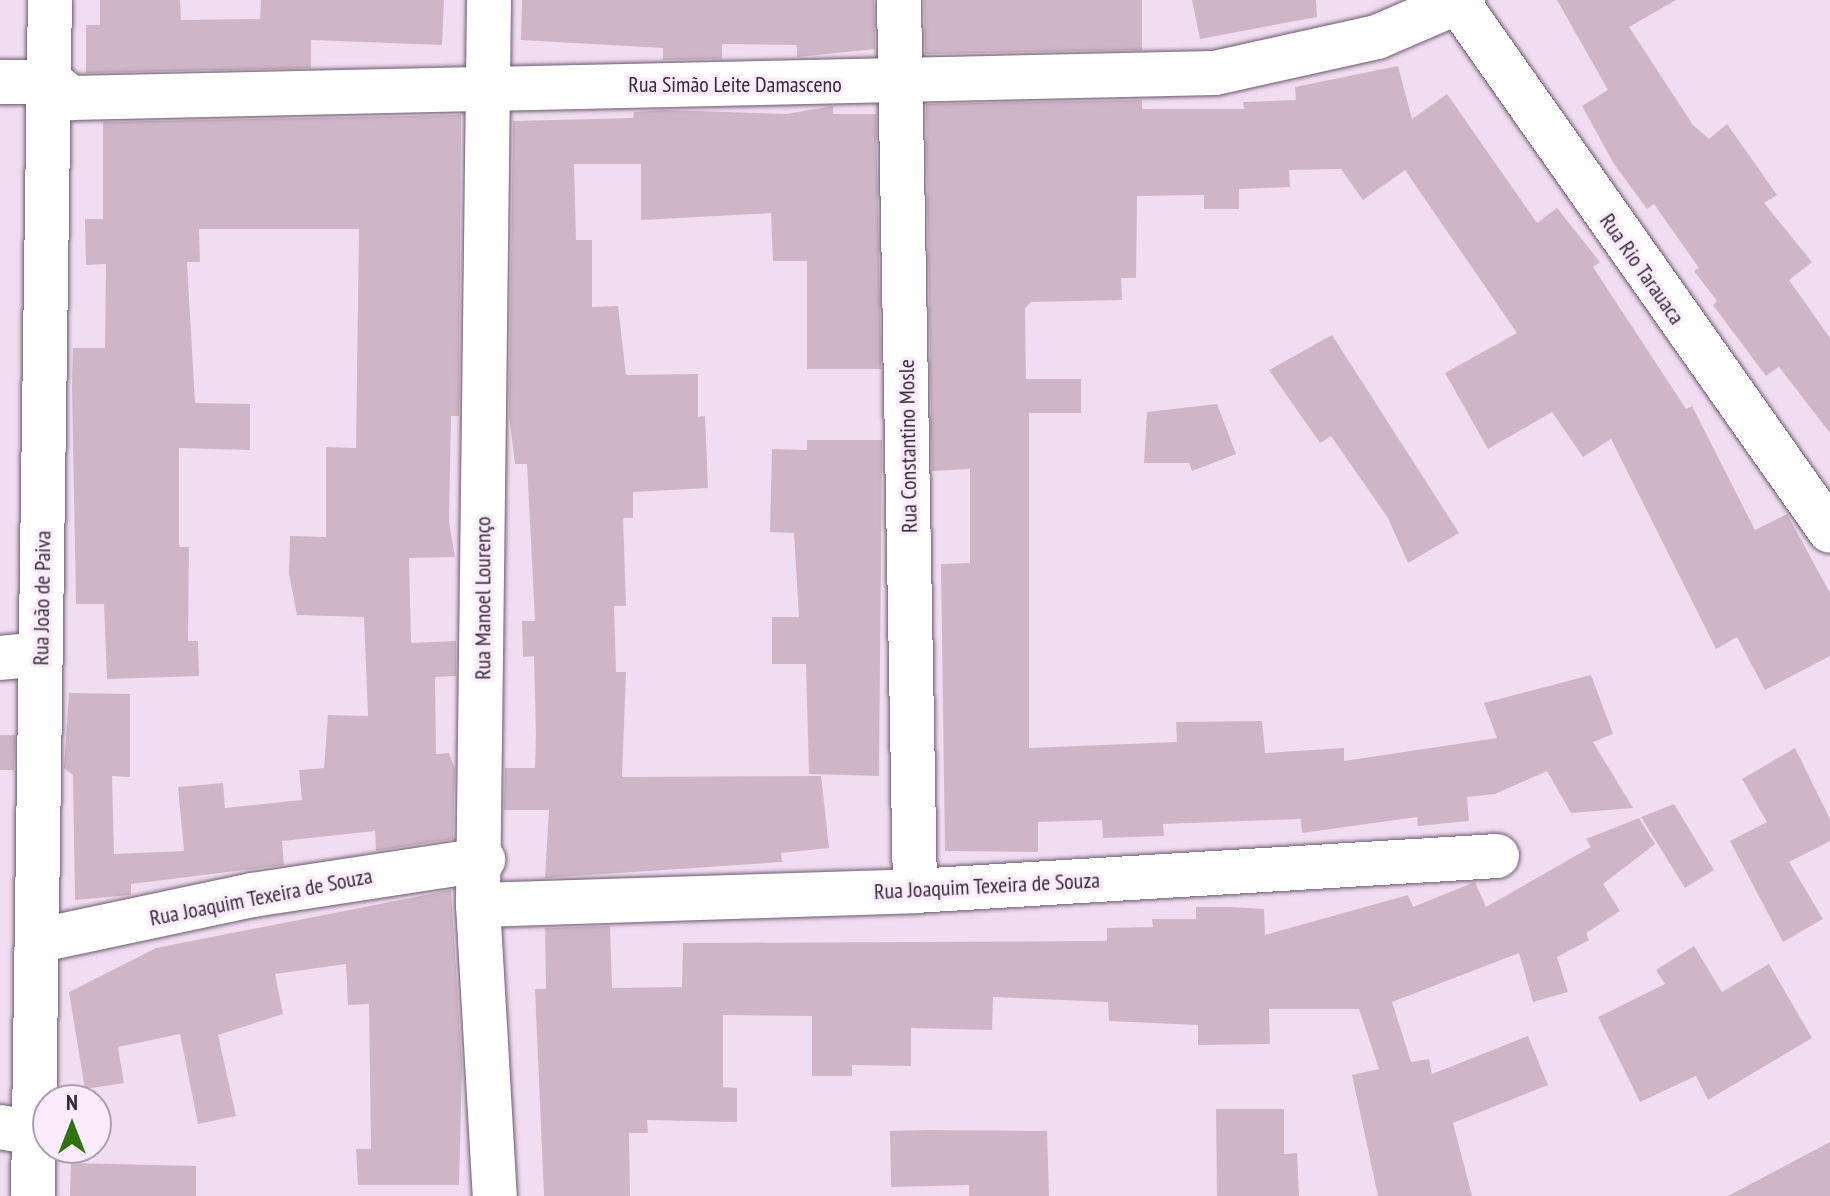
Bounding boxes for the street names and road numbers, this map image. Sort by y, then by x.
street label: Rua Simão Leite Damasceno [628,72,842,98]
street label: Rua Rio Tarauaca [1594,208,1690,330]
street label: Rua Constantino Mosle [893,359,923,533]
street label: Rua Manoel Lourenço [470,516,496,680]
street label: Rua João de Paiva [28,530,56,666]
street label: Rua Joaquim Texeira de Souza [147,862,375,932]
street label: Rua Joaquim Texeira de Souza [873,867,1101,905]

